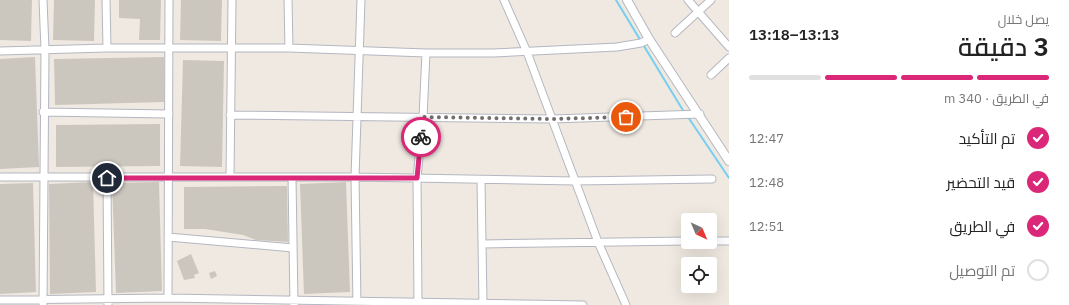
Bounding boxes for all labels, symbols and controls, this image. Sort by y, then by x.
text: يصل خلال [998,11,1049,28]
text: 13:13–13:18 [749,25,839,44]
text: 3 دقيقة [958,29,1049,63]
text: في الطريق · 340 m [944,90,1049,107]
pin [609,100,643,134]
icon: bag [615,106,637,128]
courier [401,117,441,157]
icon: bike [410,126,432,148]
icon: check [1027,127,1049,149]
text: تم التأكيد [959,129,1015,148]
text: 12:47 [749,130,784,147]
pin [90,161,124,195]
icon: home [96,167,118,189]
icon: check [1027,171,1049,193]
text: قيد التحضير [947,173,1015,192]
text: 12:48 [749,174,784,191]
north arrow [681,213,717,249]
map controls [681,213,717,293]
icon: check [1027,215,1049,237]
text: في الطريق [950,217,1015,236]
text: 12:51 [749,218,784,235]
button: locate [681,257,717,293]
text: تم التوصيل [949,261,1015,280]

